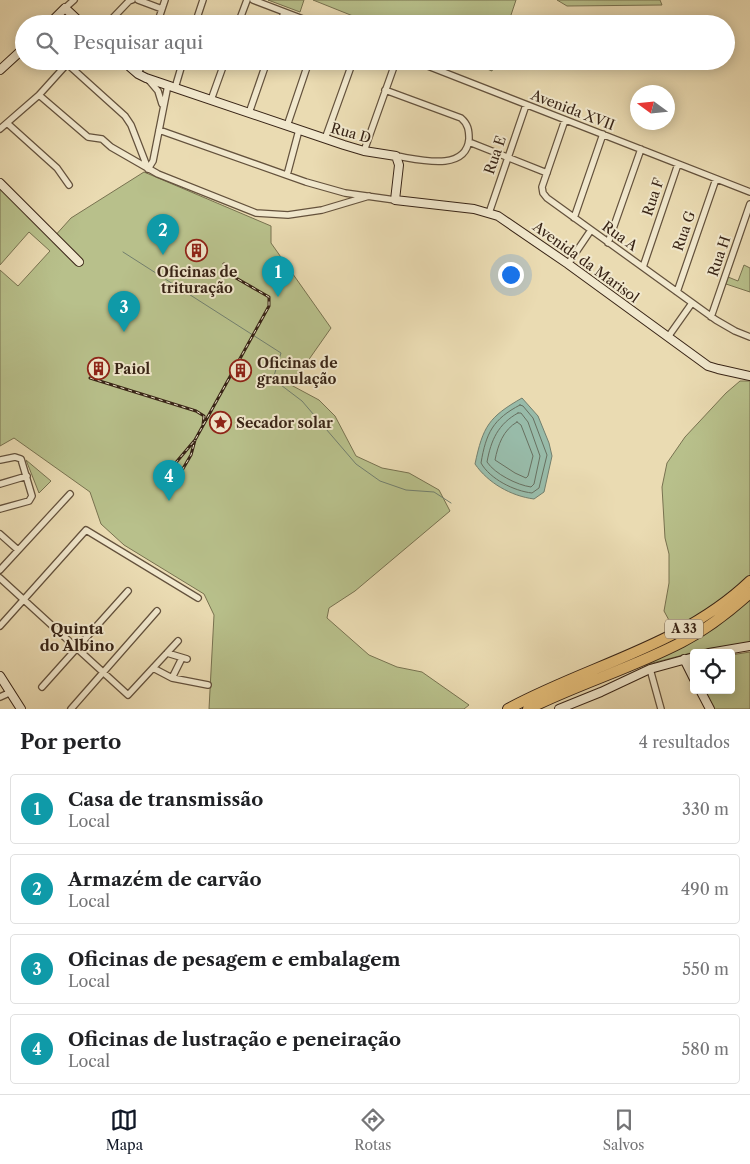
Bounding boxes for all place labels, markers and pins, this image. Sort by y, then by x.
pin: 2 [147,214,179,255]
building icon: Oficinas de trituração [185,238,209,262]
pin: 1 [262,256,294,297]
place label: Oficinas de trituração [157,263,237,297]
pin: 3 [108,291,140,332]
place label: Oficinas de granulação [256,354,338,388]
building icon: Paiol [86,357,110,381]
building icon: Oficinas de granulação [229,359,253,383]
place label: Paiol [114,360,150,378]
place icon: Secador solar [208,411,232,435]
place label: Secador solar [236,414,333,432]
pin: 4 [153,460,185,501]

